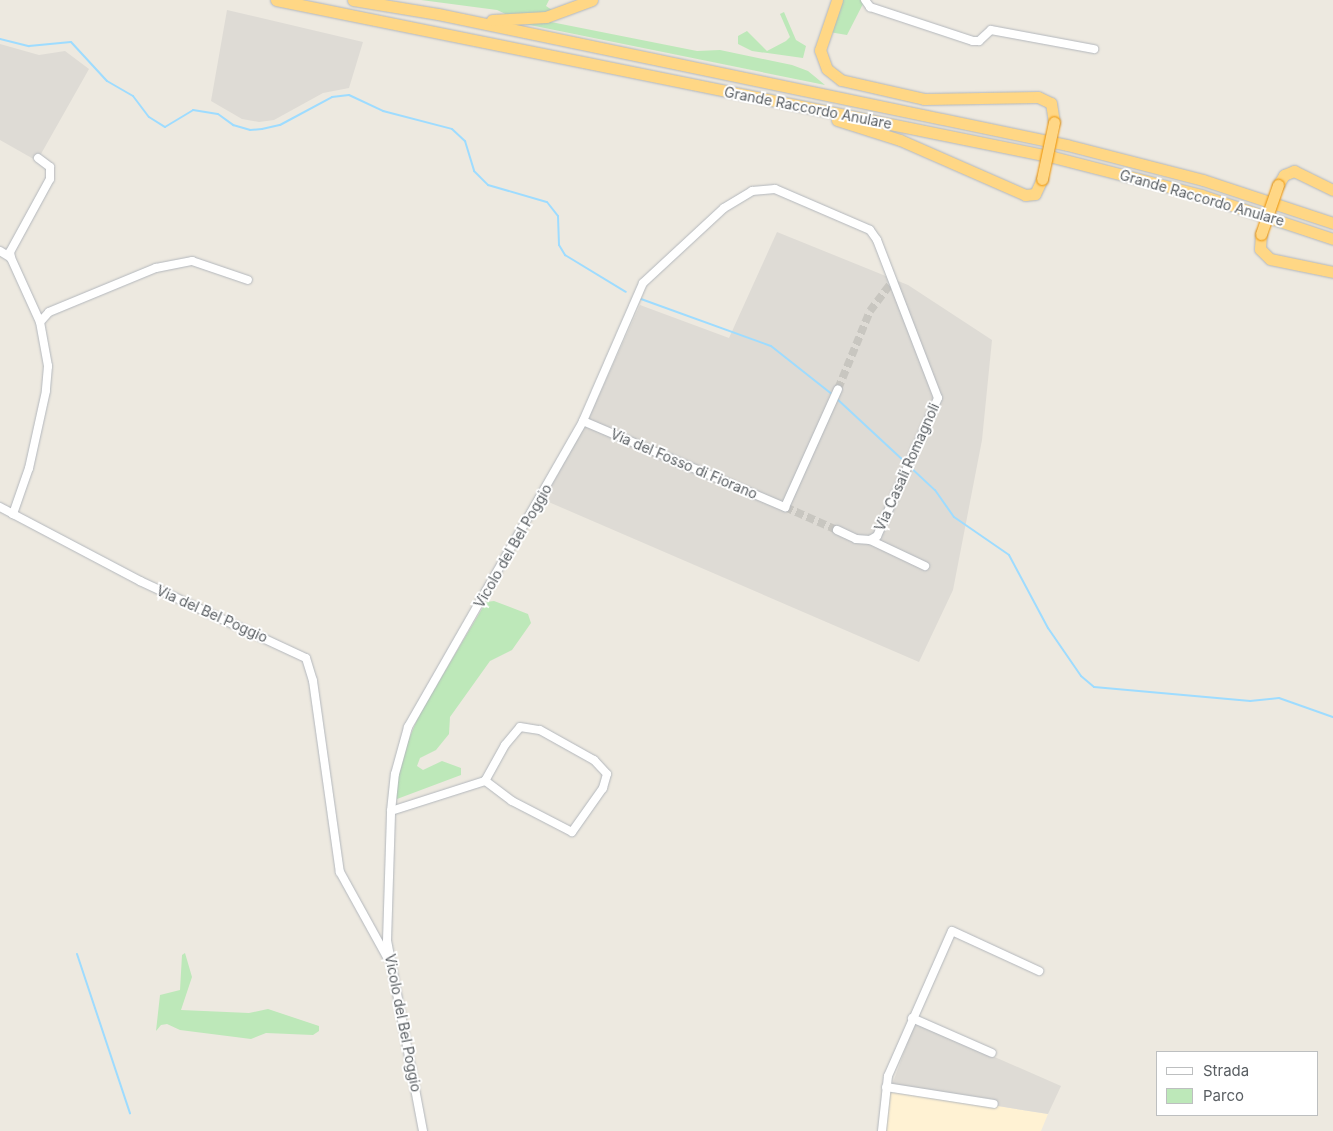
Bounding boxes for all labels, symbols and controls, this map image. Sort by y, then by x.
street label: Grande Raccordo Anulare [723,84,893,132]
street label: Grande Raccordo Anulare [1118,166,1286,230]
street label: Via Casali Romagnoli [871,400,943,534]
street label: Via del Fosso di Fiorano [608,425,760,503]
street label: Vicolo del Bel Poggio [471,481,555,611]
street label: Via del Bel Poggio [154,582,270,646]
street label: Vicolo del Bel Poggio [381,953,425,1093]
legend [1156,1051,1318,1116]
text: Strada [1203,1061,1249,1080]
text: Parco [1203,1086,1244,1105]

